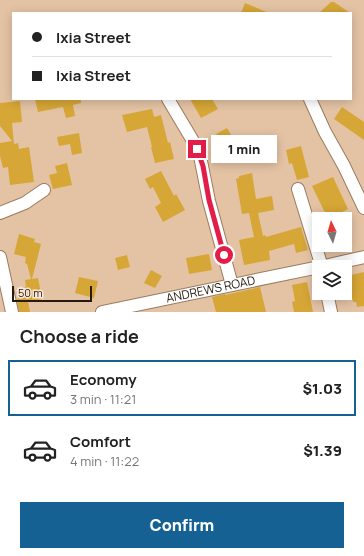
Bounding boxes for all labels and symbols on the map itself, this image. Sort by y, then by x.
callout: 1 min [211,135,277,163]
route end [188,140,206,158]
north arrow [312,212,352,252]
route start [215,246,233,264]
street label: ANDREWS ROAD [164,271,257,307]
scale bar [12,284,92,303]

